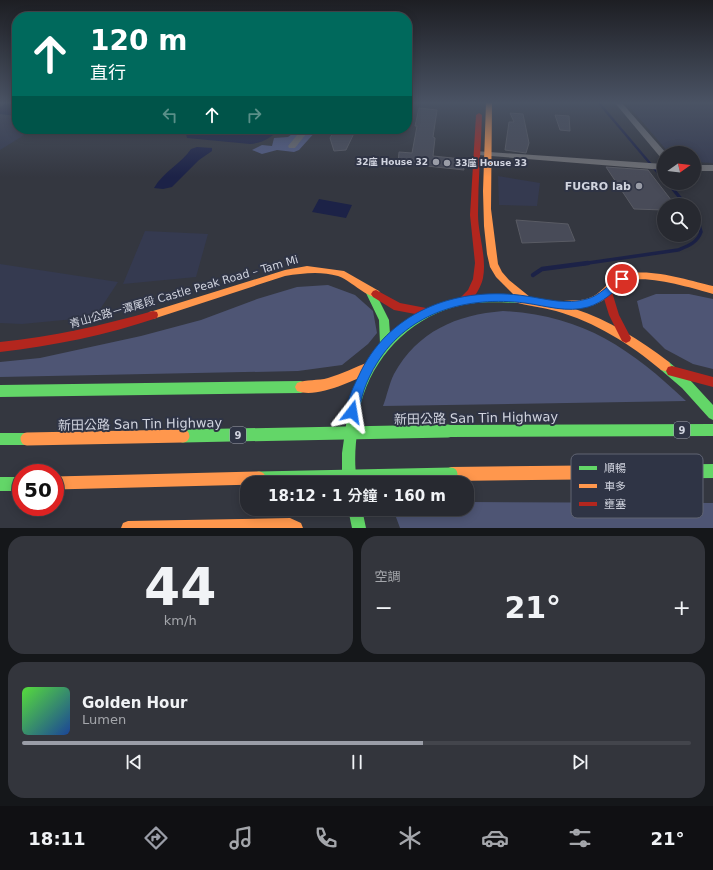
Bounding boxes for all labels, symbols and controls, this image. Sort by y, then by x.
text: 120 m [90,24,187,57]
icon: ahead [24,28,76,80]
text: 直行 [90,62,126,83]
icon: left [159,104,181,126]
icon: ahead [201,104,223,126]
icon: right [243,104,265,126]
north arrow [657,146,701,190]
map controls [657,146,701,242]
place label: 32座 House 32 [356,157,428,167]
marker: 32座 House 32 [431,157,441,167]
marker: 33座 House 33 [442,158,452,168]
place label: 33座 House 33 [455,158,527,168]
place label: FUGRO lab [565,180,631,193]
marker: FUGRO lab [634,181,644,191]
button: search [657,198,701,242]
street label: 青山公路－潭尾段 Castle Peak Road – Tam Mi [68,253,300,331]
pin [605,262,639,296]
icon: arrive [611,268,633,290]
position arrow [331,391,373,433]
street label: 新田公路 San Tin Highway [394,409,559,427]
street label: 新田公路 San Tin Highway [58,415,223,433]
road number: 9 [674,422,690,438]
road number: 9 [230,427,246,443]
legend [571,454,703,518]
text: 順暢 [604,462,626,475]
speed limit sign: 50 [12,464,64,516]
text: 車多 [604,480,626,493]
text: 18:12 · 1 分鐘 · 160 m [268,487,446,505]
text: 壅塞 [604,498,626,511]
text: 44 [144,557,216,617]
text: 空調 [375,569,401,584]
text: 21° [504,590,561,625]
text: − [375,595,393,620]
text: + [673,595,691,620]
text: km/h [164,613,197,628]
text: Golden Hour [82,694,188,712]
text: Lumen [82,712,126,727]
icon: previous [123,751,145,773]
icon: pause [346,751,368,773]
icon: next [569,751,591,773]
icon: directions [142,824,170,852]
icon: music [227,824,255,852]
icon: phone [312,824,340,852]
icon: climate [396,824,424,852]
icon: car [481,824,509,852]
icon: filters [566,824,594,852]
text: 18:11 [28,828,86,849]
text: 21° [651,828,685,849]

